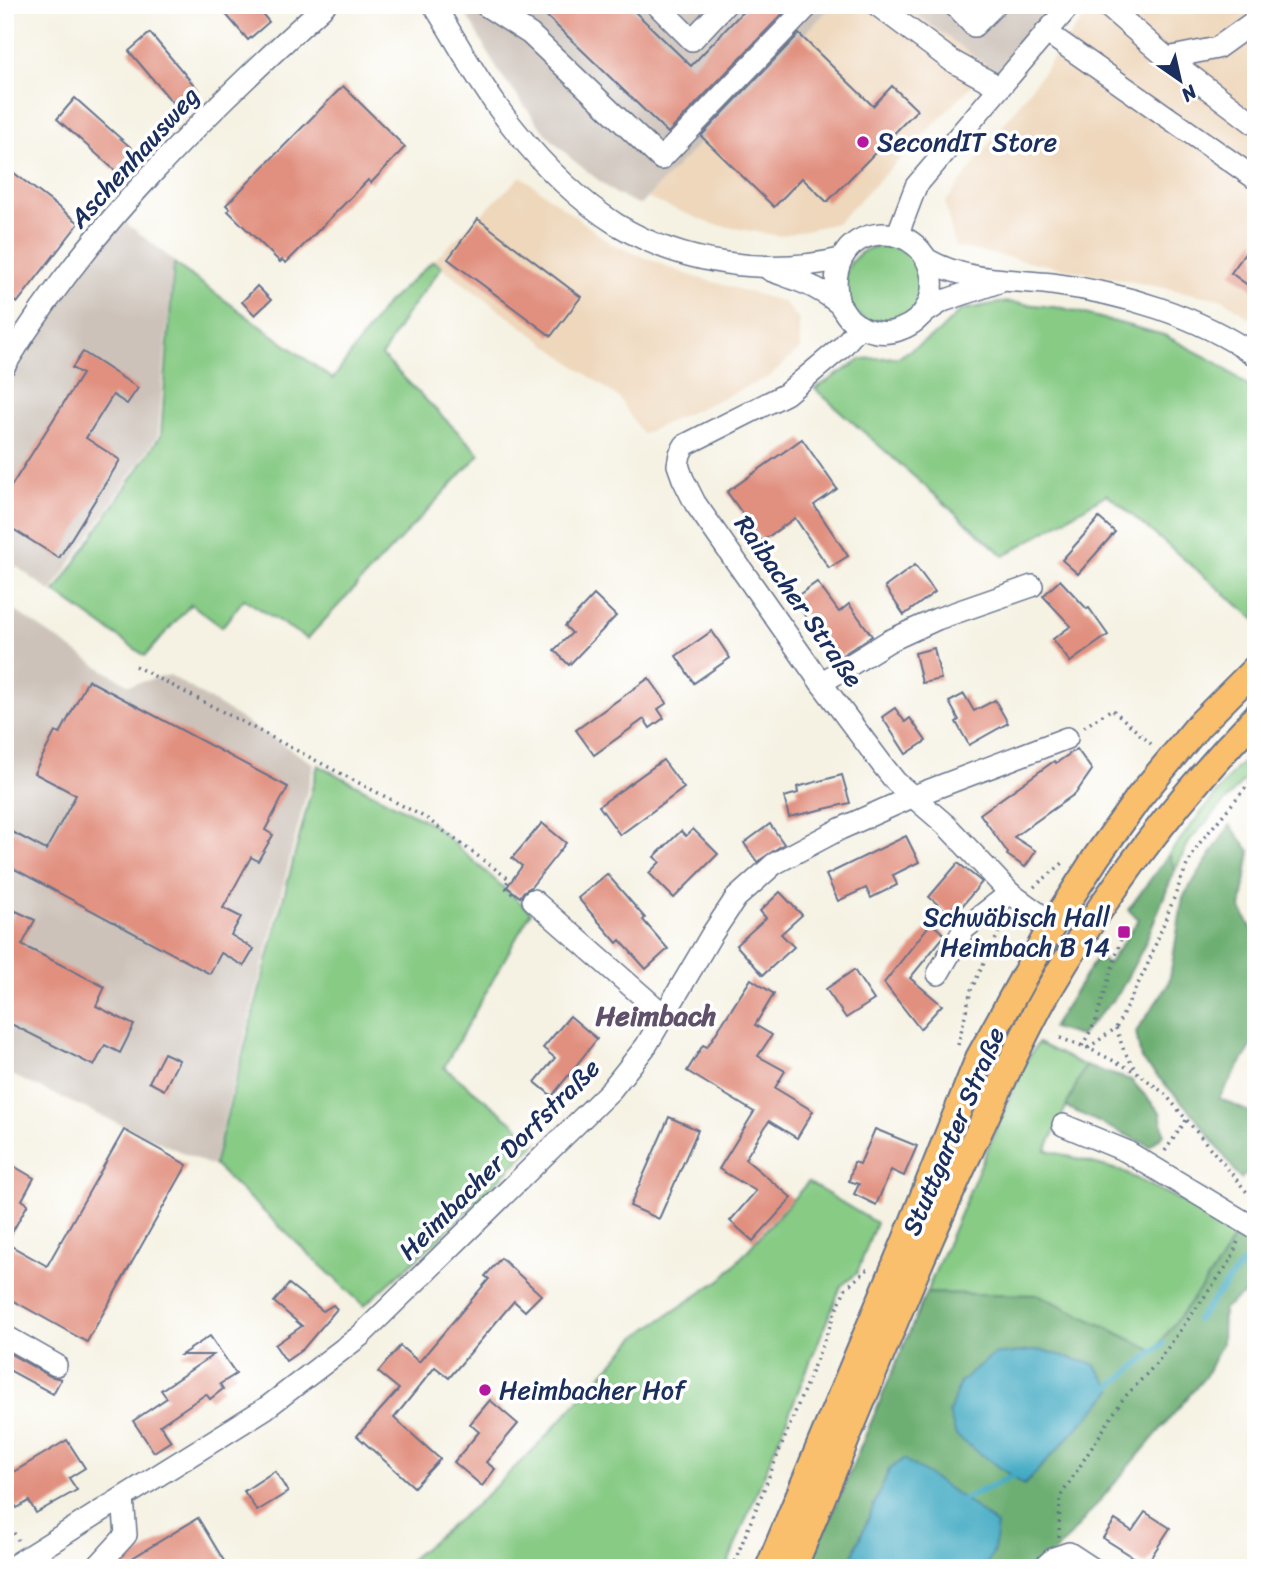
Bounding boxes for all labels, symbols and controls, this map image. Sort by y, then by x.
north arrow [1146,46,1216,116]
street label: Aschenhausweg [56,75,211,240]
text: N [1174,76,1205,112]
place label: SecondIT Store [877,119,1057,165]
marker: SecondIT Store [855,134,871,150]
street label: Raibacher Straße [722,505,876,698]
place label: Schwäbisch Hall Heimbach B 14 [923,894,1111,970]
marker: Schwäbisch Hall Heimbach B 14 [1116,924,1132,940]
district label: Heimbach [595,991,717,1040]
street label: Stuttgarter Straße [888,1019,1018,1243]
street label: Heimbacher Dorfstraße [387,1047,611,1271]
place label: Heimbacher Hof [499,1367,688,1413]
marker: Heimbacher Hof [477,1382,493,1398]

